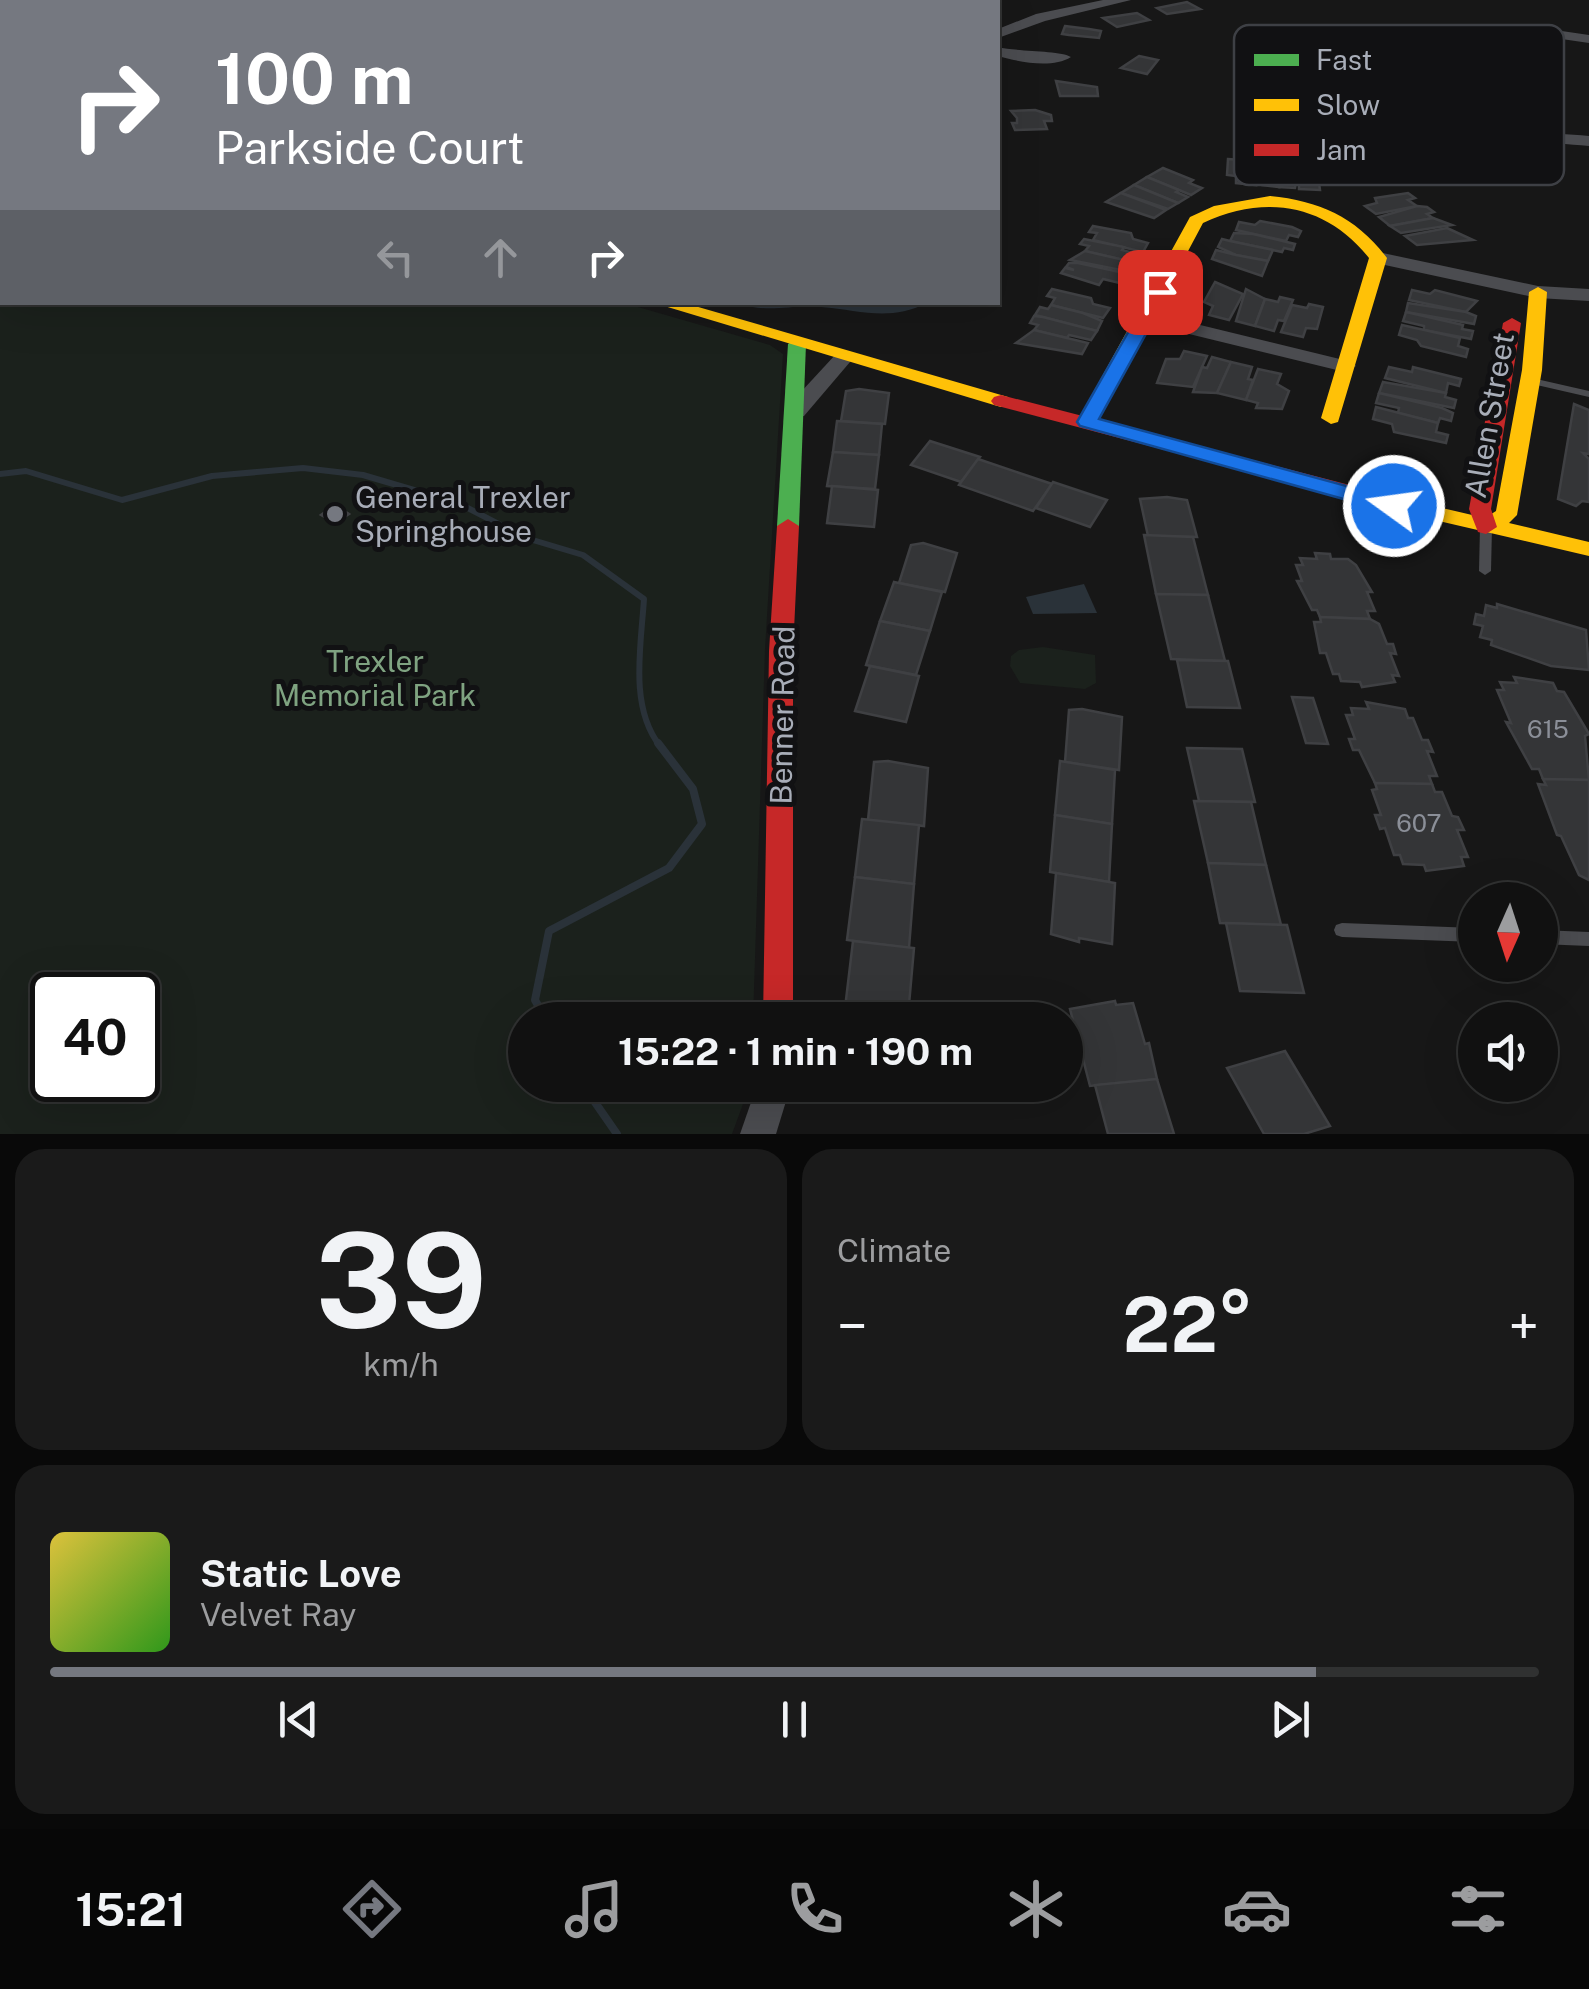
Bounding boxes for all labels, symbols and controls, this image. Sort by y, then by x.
legend [1234,25,1564,185]
text: 100 m [215,37,413,120]
icon: right [50,40,180,170]
text: Fast [1316,43,1372,76]
text: Slow [1316,88,1380,121]
text: Parkside Court [215,121,524,174]
text: Jam [1316,133,1367,166]
icon: left [368,230,423,285]
icon: ahead [473,230,528,285]
icon: right [578,230,633,285]
pin [1118,250,1203,335]
icon: arrive [1133,265,1188,320]
street label: Allen Street [1457,329,1521,501]
position arrow [1342,454,1446,558]
place label: General Trexler Springhouse [355,479,571,549]
marker: General Trexler Springhouse [324,503,346,525]
street label: Benner Road [762,625,802,805]
park label: Trexler Memorial Park [274,643,476,713]
house number: 615 [1527,714,1569,744]
house number: 607 [1396,808,1442,838]
north arrow [1458,882,1558,982]
map controls [1458,882,1558,1102]
speed limit sign: 40 [30,972,160,1102]
button: sound [1458,1002,1558,1102]
text: 15:22 · 1 min · 190 m [618,1029,973,1074]
text: 39 [315,1205,487,1357]
text: Climate [837,1232,951,1269]
text: 22° [1123,1281,1253,1369]
text: − [837,1294,868,1358]
text: + [1509,1294,1539,1358]
text: km/h [363,1346,439,1383]
text: Static Love [200,1551,402,1596]
text: Velvet Ray [200,1596,356,1633]
icon: previous [271,1692,326,1747]
icon: pause [767,1692,822,1747]
icon: next [1263,1692,1318,1747]
icon: directions [337,1874,407,1944]
icon: music [559,1874,629,1944]
icon: phone [780,1874,850,1944]
icon: climate [1001,1874,1071,1944]
icon: car [1222,1874,1292,1944]
icon: filters [1443,1874,1513,1944]
text: 15:21 [76,1883,186,1936]

